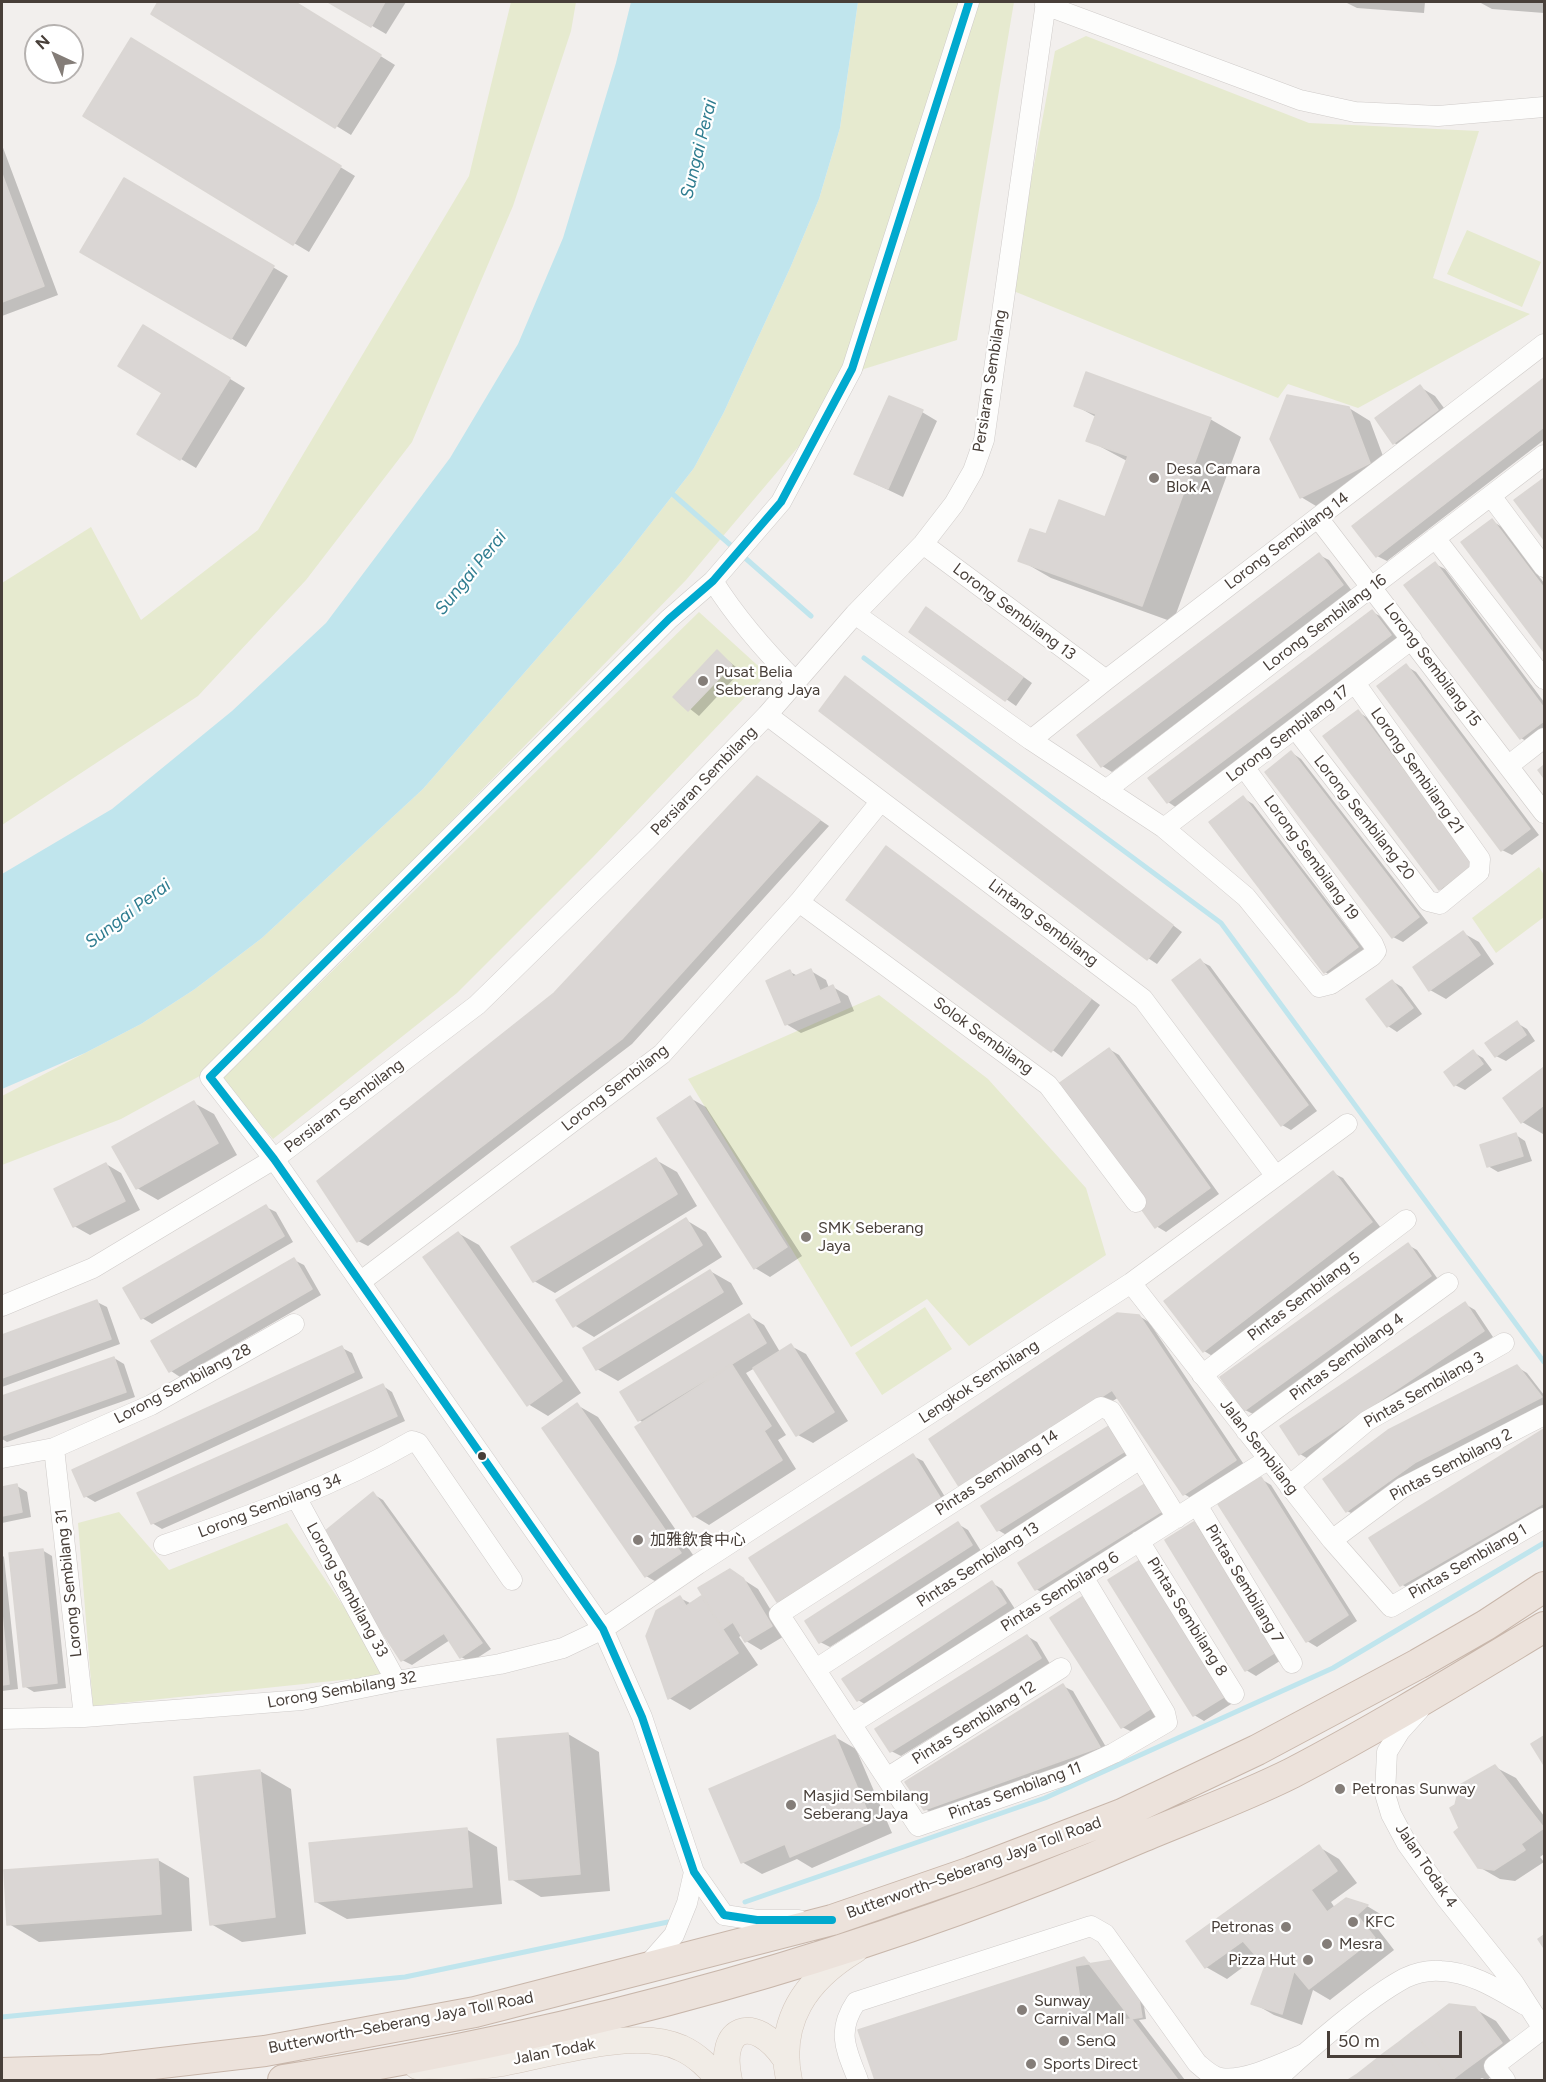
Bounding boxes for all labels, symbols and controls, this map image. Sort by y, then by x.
north arrow [24,24,84,84]
text: N [31,31,54,53]
water label: Sungai Perai [676,97,722,201]
street label: Persiaran Sembilang [969,308,1011,454]
place label: Desa Camara Blok A [1166,459,1260,497]
marker: Desa Camara Blok A [1147,471,1161,485]
street label: Lorong Sembilang 14 [1221,488,1353,594]
water label: Sungai Perai [431,527,511,619]
street label: Lorong Sembilang 13 [949,559,1079,665]
street label: Lorong Sembilang 16 [1260,570,1390,676]
street label: Lorong Sembilang 15 [1379,599,1485,731]
place label: Pusat Belia Seberang Jaya [715,662,820,700]
marker: Pusat Belia Seberang Jaya [696,674,710,688]
street label: Lorong Sembilang 17 [1223,682,1353,786]
street label: Lorong Sembilang 21 [1366,704,1468,838]
street label: Persiaran Sembilang [647,722,761,840]
street label: Lorong Sembilang 20 [1309,752,1419,884]
street label: Lorong Sembilang 19 [1259,792,1363,924]
water label: Sungai Perai [81,875,175,953]
street label: Lintang Sembilang [984,875,1102,971]
street label: Solok Sembilang [929,993,1037,1079]
street label: Lorong Sembilang [558,1040,672,1136]
street label: Persiaran Sembilang [281,1055,407,1157]
place label: SMK Seberang Jaya [818,1218,924,1256]
marker: SMK Seberang Jaya [799,1230,813,1244]
street label: Pintas Sembilang 5 [1244,1248,1364,1346]
street label: Pintas Sembilang 4 [1286,1309,1408,1405]
street label: Lengkok Sembilang [915,1336,1043,1428]
street label: Lorong Sembilang 28 [111,1340,255,1428]
street label: Pintas Sembilang 3 [1361,1348,1487,1432]
street label: Jalan Sembilang [1216,1395,1302,1499]
street label: Pintas Sembilang 2 [1387,1425,1515,1505]
street label: Pintas Sembilang 14 [932,1426,1062,1520]
unlabelled marker [476,1450,488,1462]
street label: Lorong Sembilang 34 [195,1470,345,1542]
street label: Lorong Sembilang 31 [52,1508,86,1658]
street label: Pintas Sembilang 13 [913,1518,1043,1612]
street label: Lorong Sembilang 33 [302,1519,392,1661]
street label: Pintas Sembilang 1 [1405,1520,1531,1604]
street label: Pintas Sembilang 7 [1201,1521,1287,1647]
place label: 加雅飲食中心 [650,1530,746,1550]
marker: 加雅飲食中心 [631,1533,645,1547]
street label: Pintas Sembilang 6 [997,1548,1123,1636]
street label: Pintas Sembilang 8 [1143,1554,1231,1680]
street label: Lorong Sembilang 32 [266,1667,418,1713]
street label: Pintas Sembilang 12 [909,1677,1039,1769]
street label: Pintas Sembilang 11 [946,1758,1084,1824]
place label: Petronas Sunway [1352,1779,1475,1799]
marker: Petronas Sunway [1333,1782,1347,1796]
place label: Masjid Sembilang Seberang Jaya [803,1786,929,1824]
marker: Masjid Sembilang Seberang Jaya [784,1798,798,1812]
street label: Butterworth–Seberang Jaya Toll Road [844,1813,1104,1923]
street label: Jalan Todak 4 [1391,1820,1461,1912]
place label: KFC [1365,1912,1395,1932]
marker: KFC [1346,1915,1360,1929]
place label: Petronas [1211,1917,1274,1937]
marker: Petronas [1279,1920,1293,1934]
place label: Mesra [1339,1934,1382,1954]
marker: Mesra [1320,1937,1334,1951]
place label: Pizza Hut [1228,1950,1296,1970]
marker: Pizza Hut [1301,1953,1315,1967]
street label: Butterworth–Seberang Jaya Toll Road [267,1988,535,2058]
place label: Sunway Carnival Mall [1034,1991,1124,2029]
marker: Sunway Carnival Mall [1015,2003,1029,2017]
scale bar [1330,2019,1465,2057]
text: 50 m [1338,2030,1380,2052]
place label: SenQ [1076,2031,1116,2051]
marker: SenQ [1057,2034,1071,2048]
street label: Jalan Todak [511,2035,597,2069]
place label: Sports Direct [1043,2054,1138,2074]
marker: Sports Direct [1024,2057,1038,2071]

